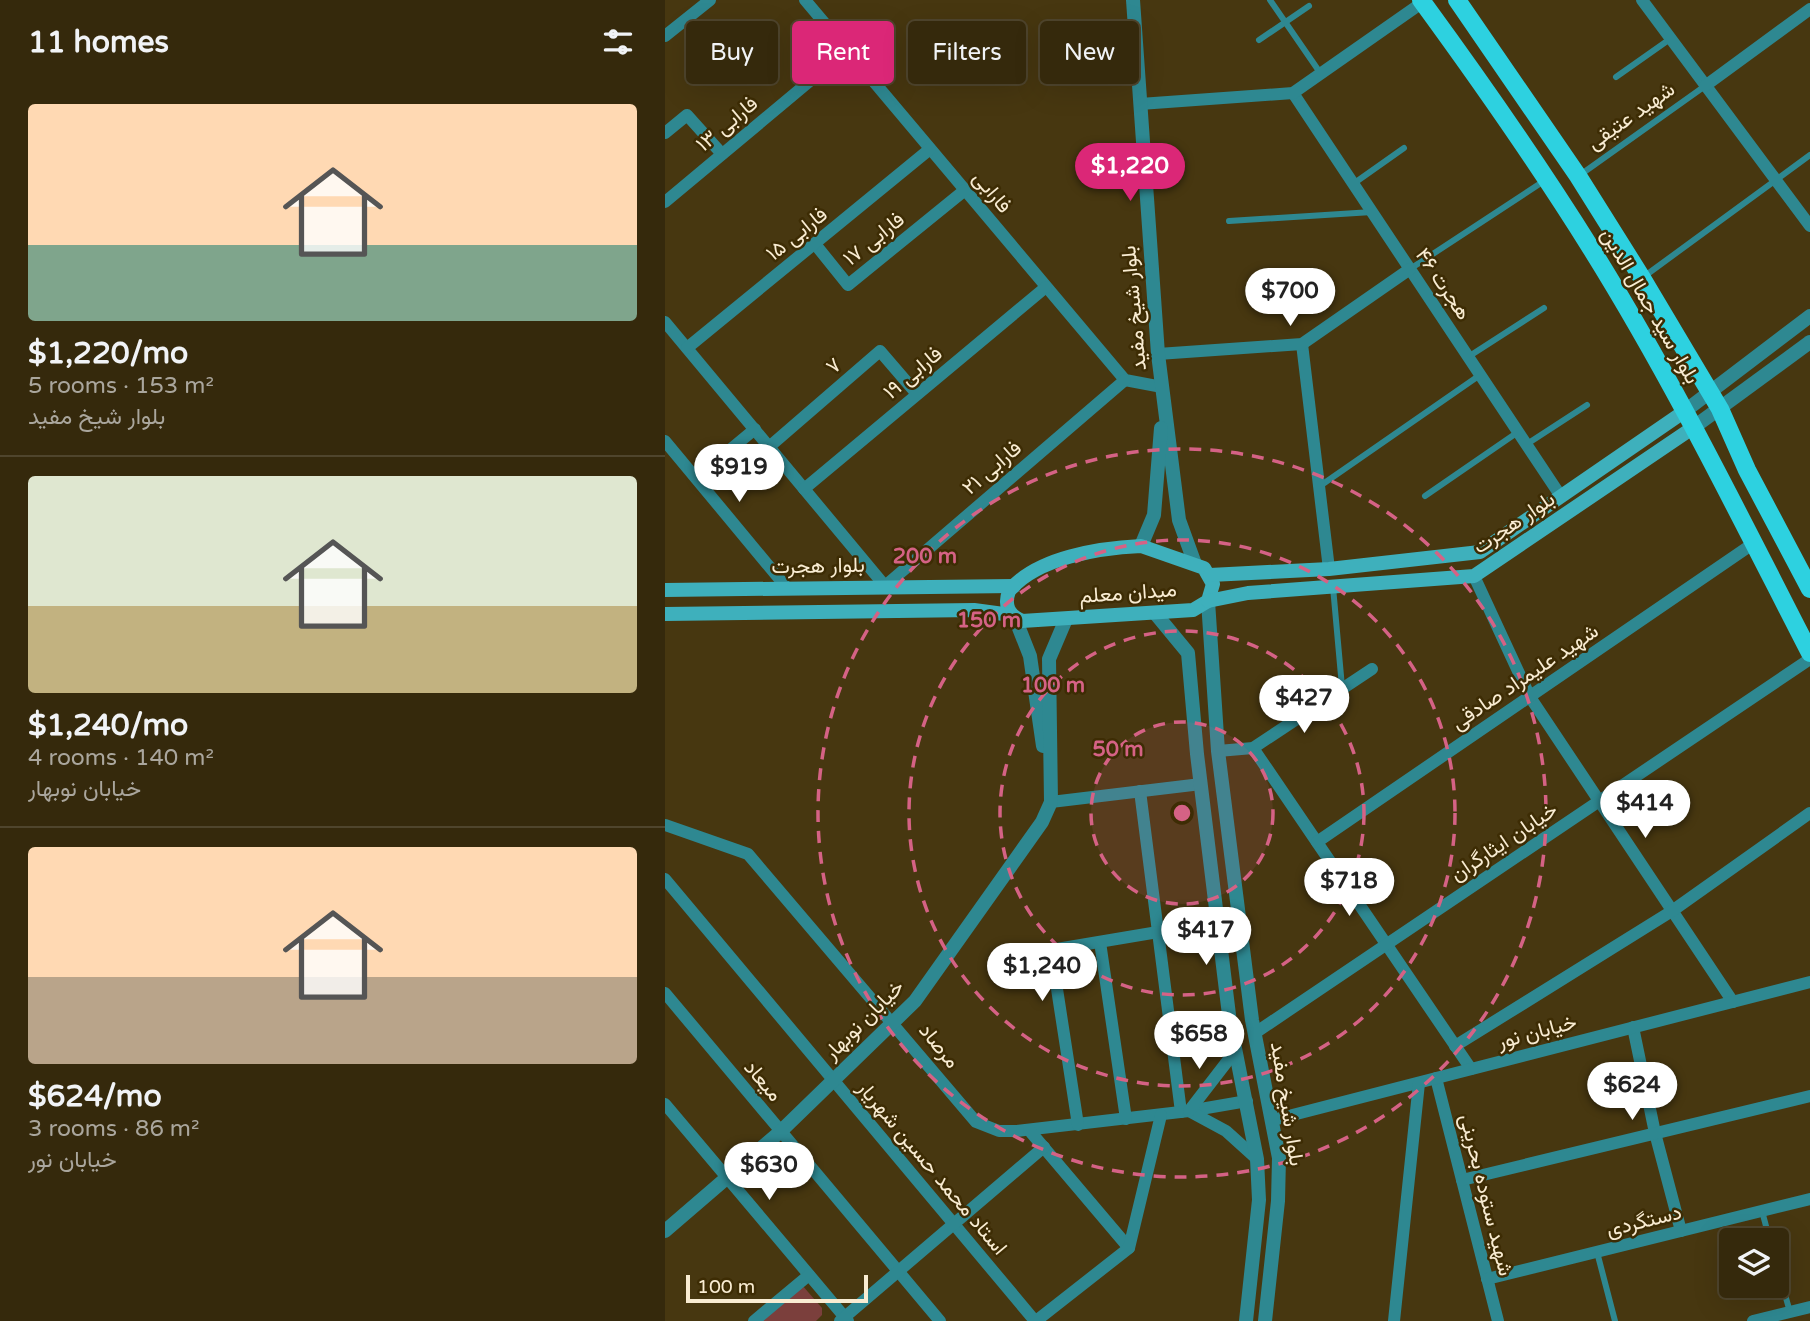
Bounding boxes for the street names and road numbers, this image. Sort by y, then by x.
street label: شهید عتیقی [1582,77,1680,155]
street label: فارابی ۱۳ [691,91,763,157]
street label: فارابی [967,166,1017,218]
street label: فارابی ۱۵ [761,202,833,266]
street label: فارابی ۱۷ [838,207,910,271]
street label: بلوار سید جمال الدین [1595,224,1705,388]
street label: هجرت ۴۶ [1410,243,1476,325]
street label: بلوار شیخ مفید [1116,244,1153,372]
street label: فارابی ۱۹ [878,341,948,405]
street label: ۷ [821,353,847,379]
street label: فارابی ۲۱ [957,436,1027,500]
street label: بلوار هجرت [1468,486,1560,560]
street label: بلوار هجرت [771,553,865,579]
street label: میدان معلم [1078,577,1178,610]
street label: شهید علیمراد صادقی [1447,619,1603,735]
street label: خیابان ایثارگران [1446,797,1562,887]
street label: خیابان نوبهار [818,975,909,1066]
street label: خیابان نور [1494,1009,1579,1055]
street label: مرصاد [913,1018,965,1074]
street label: بلوار شیخ مفید [1264,1040,1309,1168]
street label: میعاد [739,1055,787,1107]
street label: استاد محمد حسین شهریار [851,1075,1012,1260]
street label: شهید ستوده بحرینی [1454,1112,1518,1278]
street label: دستگردی [1604,1200,1684,1242]

